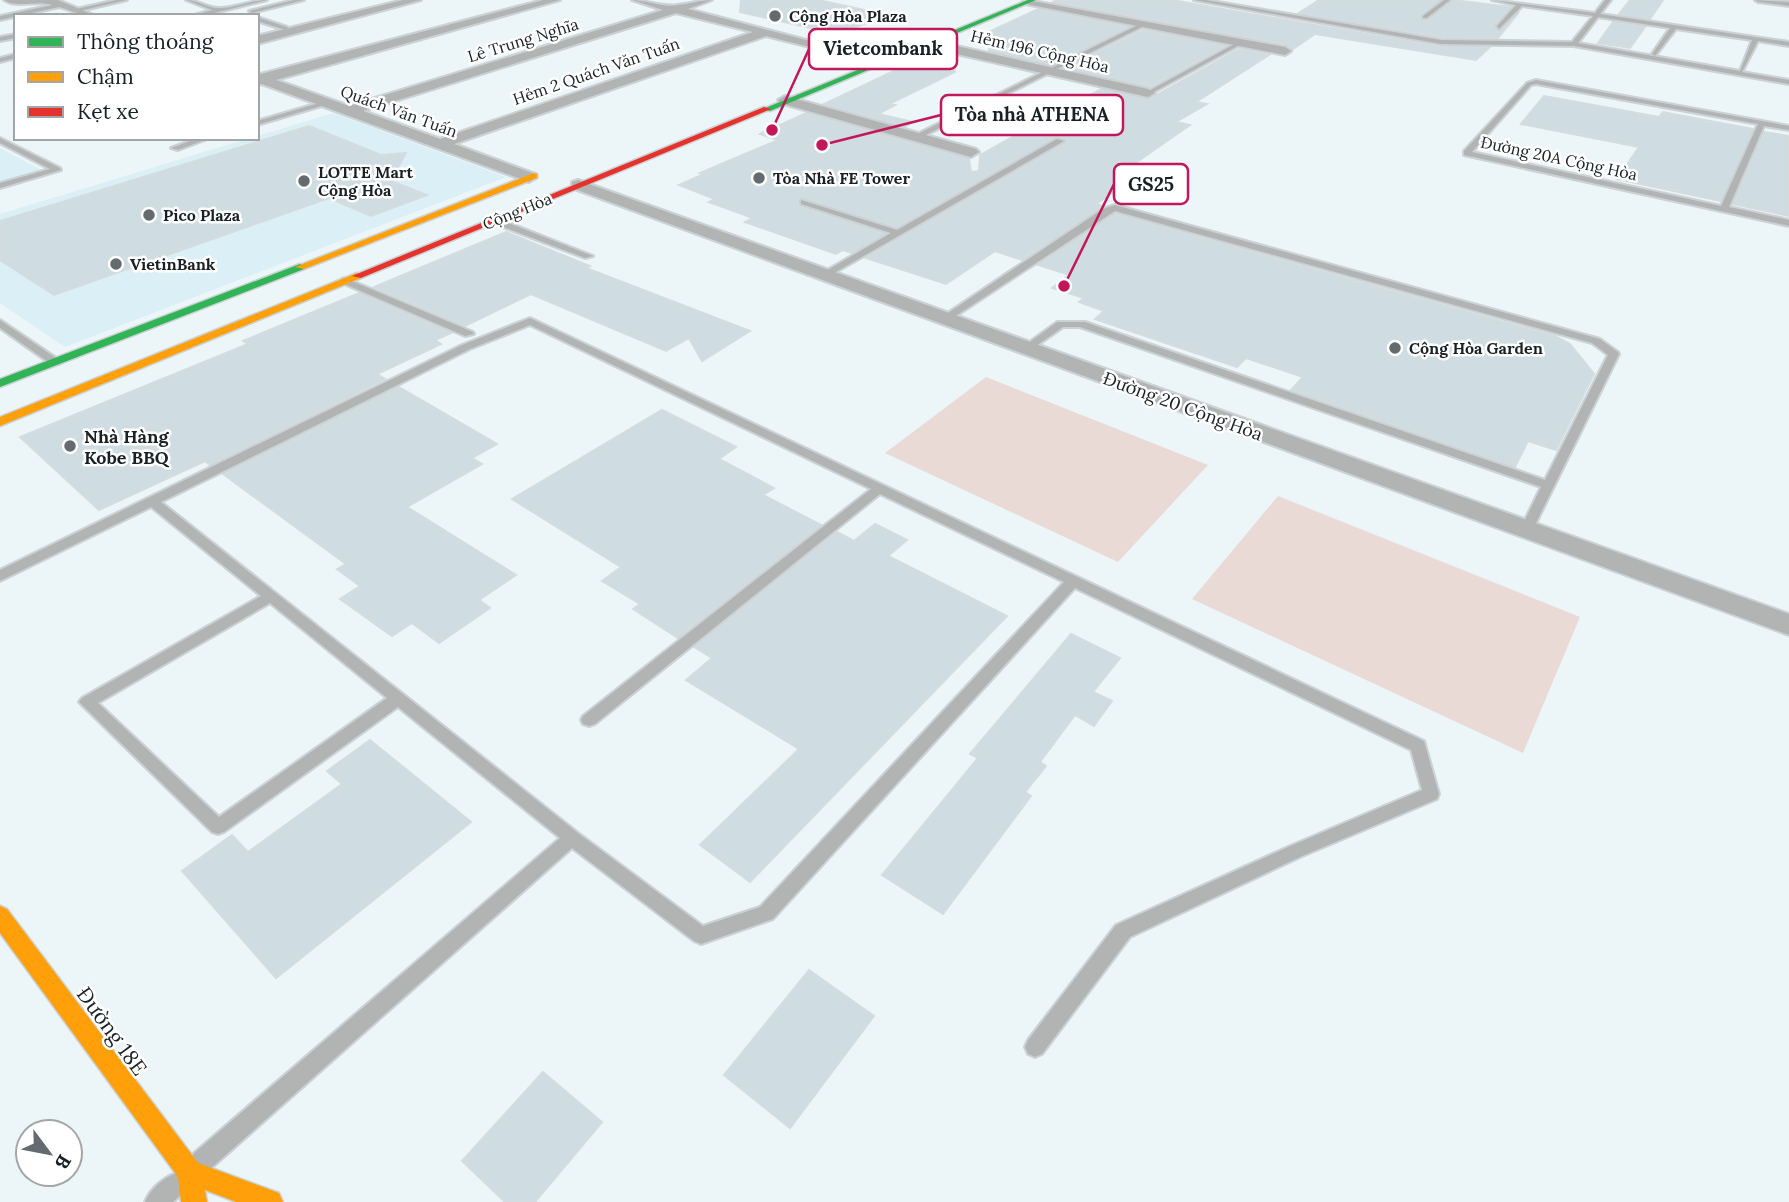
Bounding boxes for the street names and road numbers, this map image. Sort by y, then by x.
street label: Lê Trung Nghĩa [465,14,581,66]
street label: Hẻm 196 Cộng Hòa [969,25,1111,77]
street label: Hẻm 2 Quách Văn Tuấn [510,33,682,109]
street label: Quách Văn Tuấn [338,81,460,141]
street label: Đường 20A Cộng Hòa [1479,132,1639,184]
street label: Cộng Hòa [479,188,555,234]
street label: Đường 20 Cộng Hòa [1100,366,1266,446]
street label: Đường 18E [71,981,153,1081]

